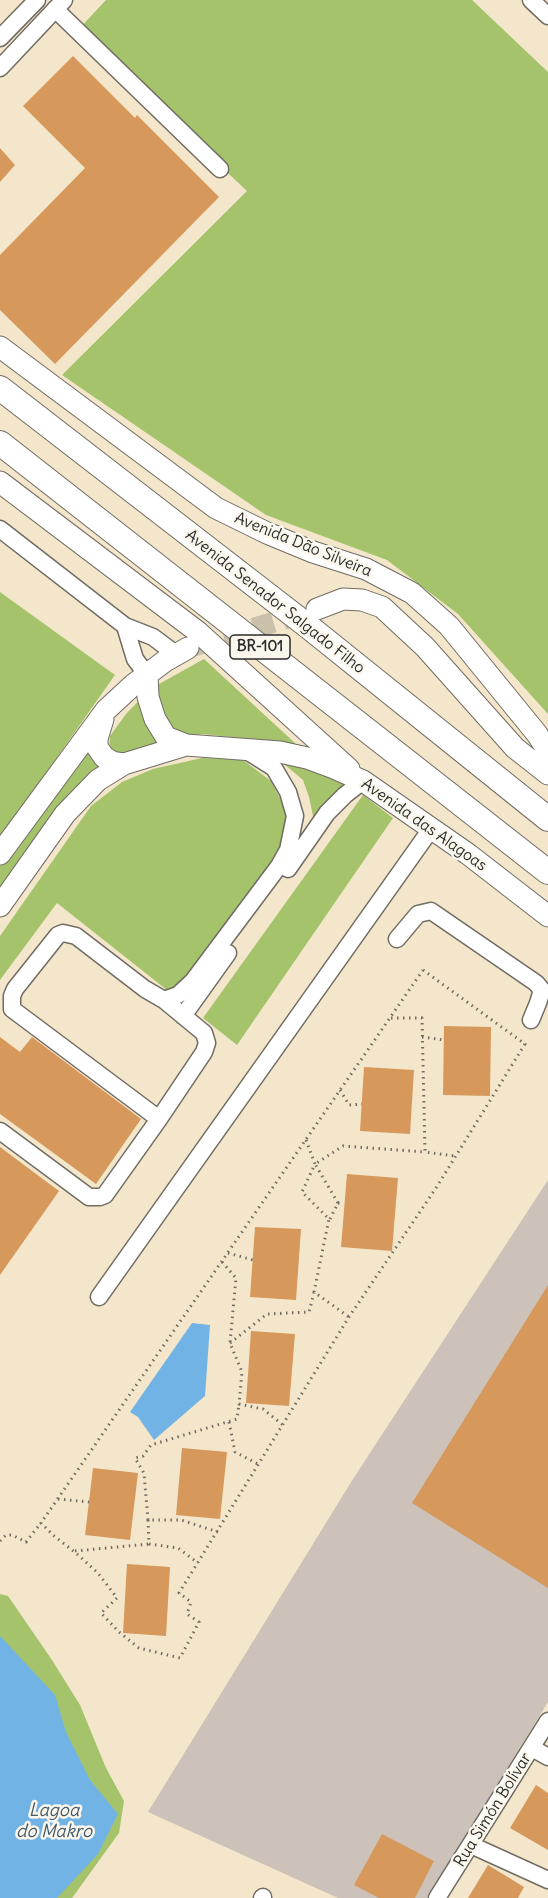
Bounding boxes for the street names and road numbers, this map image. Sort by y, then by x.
street label: Avenida Dão Silveira [231,509,375,581]
street label: Avenida Senador Salgado Filho [181,526,369,678]
road number: BR-101 [230,635,290,659]
street label: Avenida das Alagoas [358,775,490,875]
street label: Rua Simón Bolívar [450,1749,536,1871]

